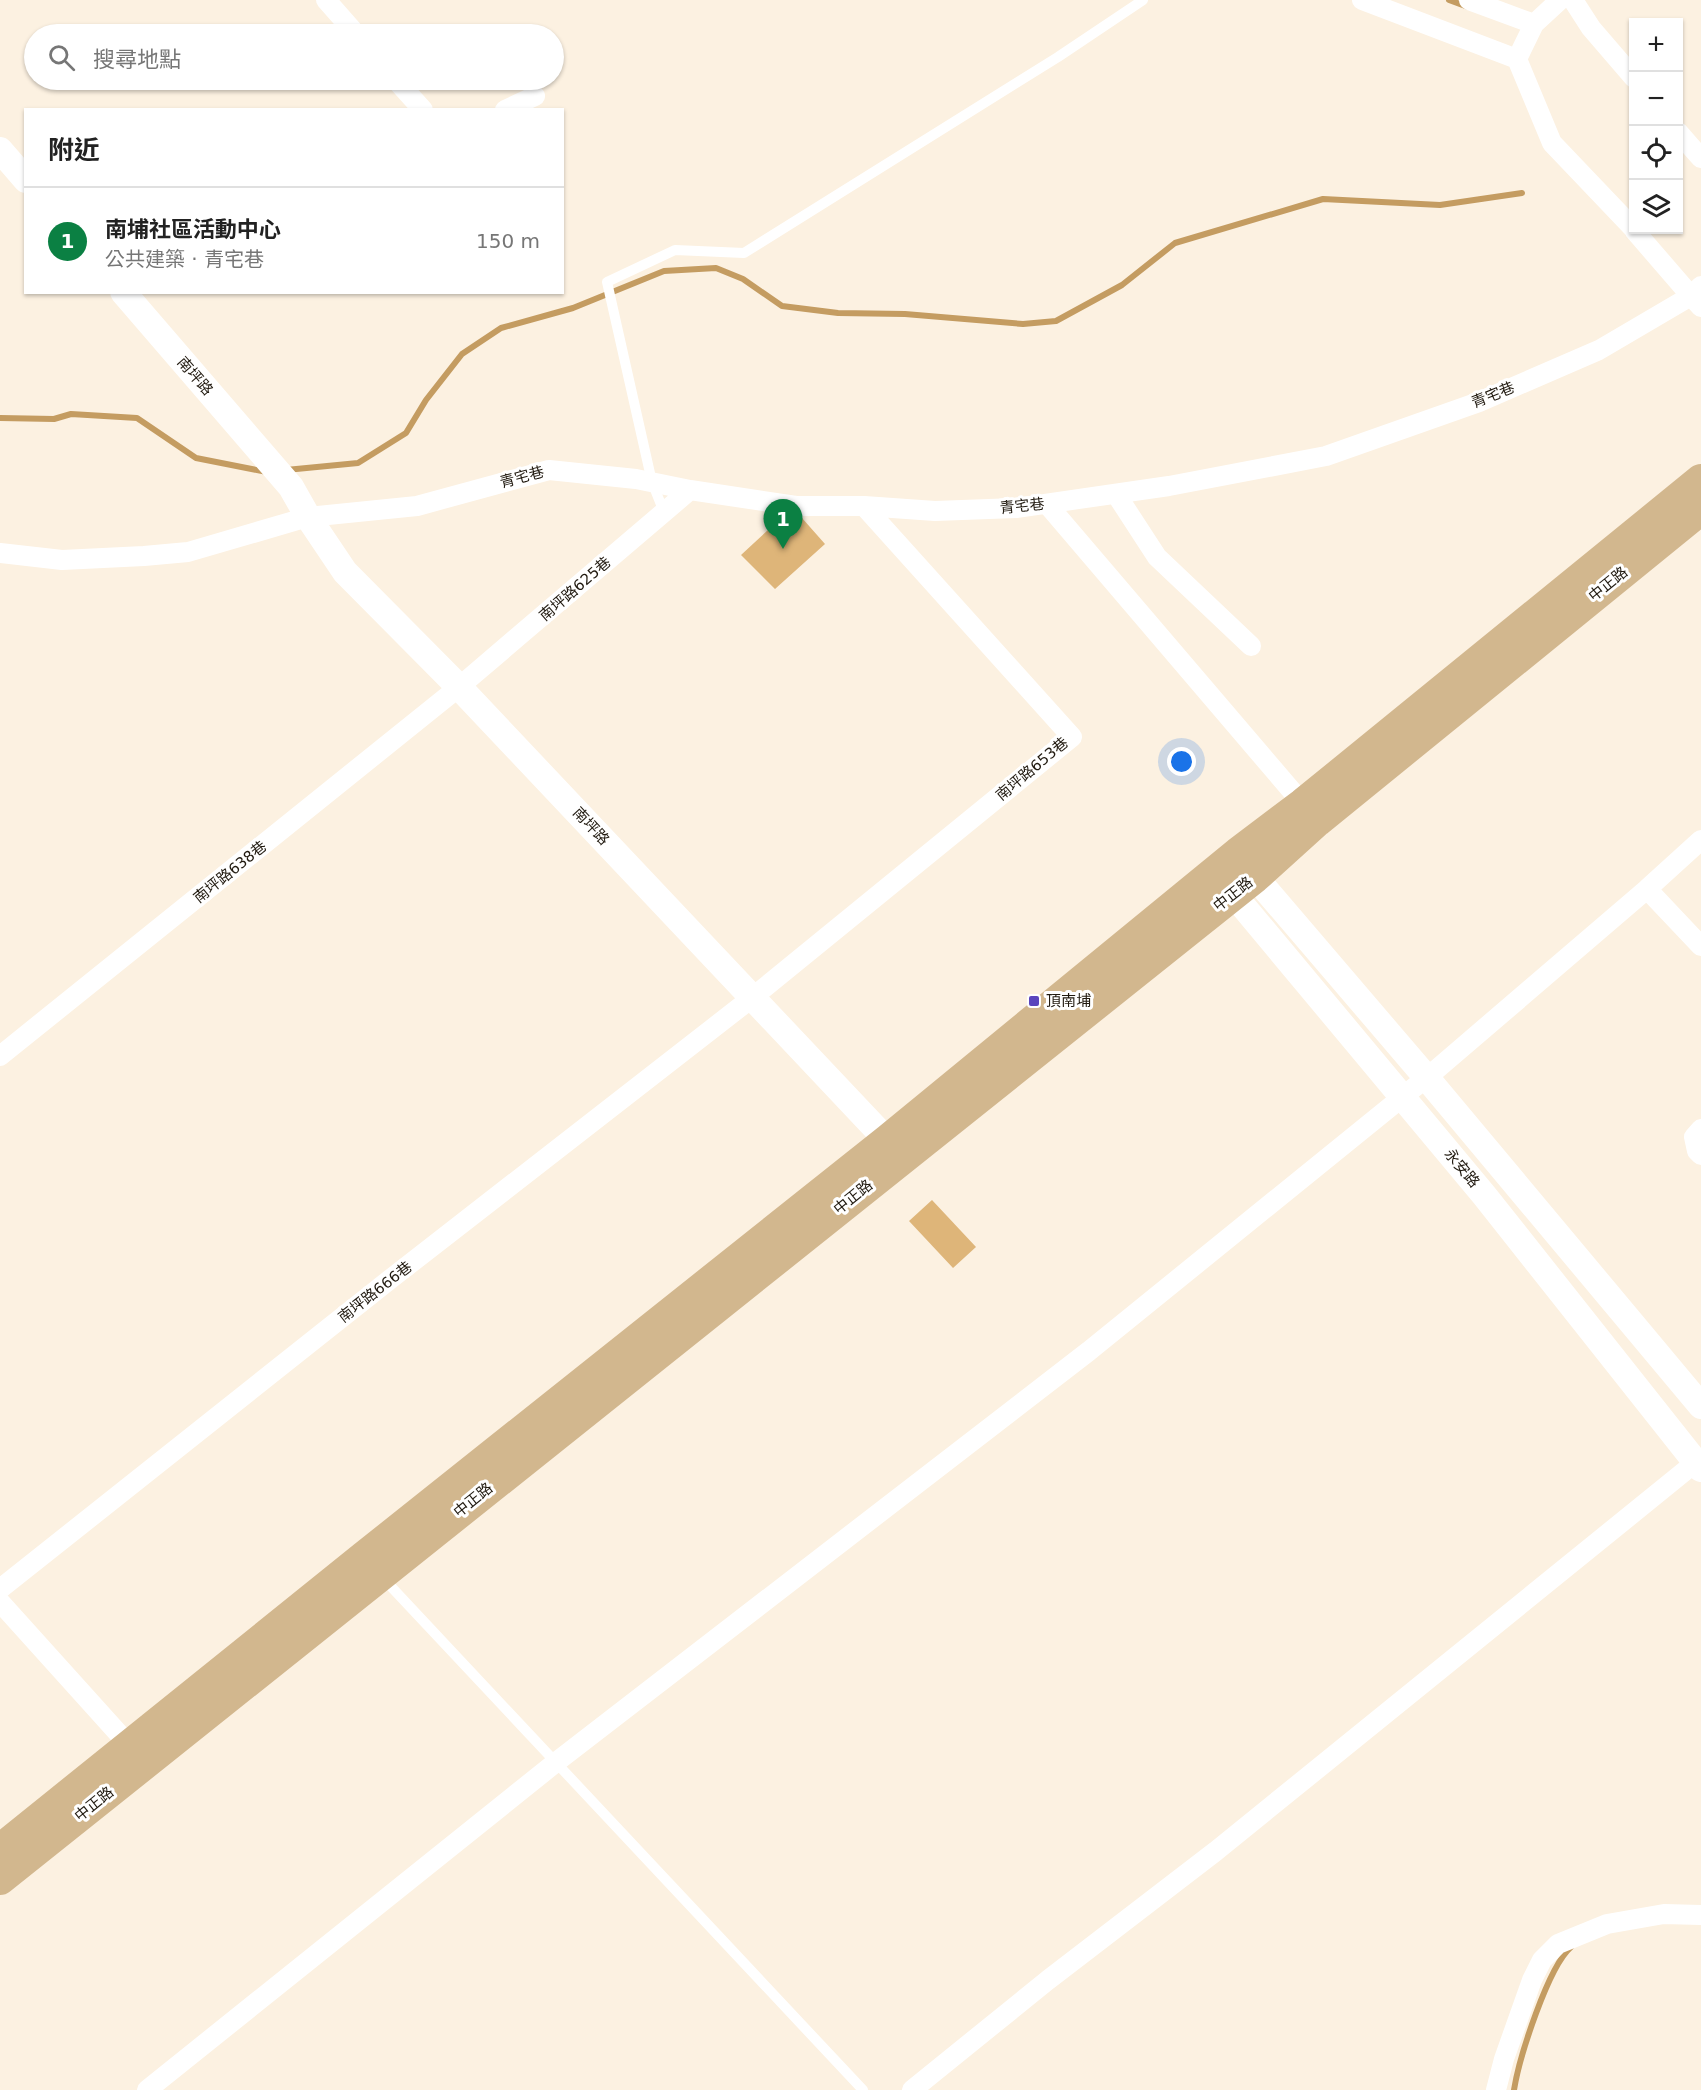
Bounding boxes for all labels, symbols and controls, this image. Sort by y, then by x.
map controls [1629,18,1683,234]
button: + [1629,18,1683,72]
search box [24,24,564,90]
icon: search [45,41,78,74]
text: 搜尋地點 [93,47,181,72]
button: − [1629,72,1683,126]
button: locate [1629,126,1683,180]
text: 附近 [48,135,100,165]
button: layers [1629,180,1683,234]
text: 南埔社區活動中心 [105,217,281,242]
text: 1 [61,229,74,253]
text: 150 m [476,229,540,253]
text: 公共建築 · 青宅巷 [105,247,264,271]
street label: 南坪路 [173,353,217,399]
street label: 青宅巷 [1469,378,1517,412]
street label: 青宅巷 [498,462,546,492]
street label: 青宅巷 [999,495,1045,517]
pin: 1 [764,500,802,549]
street label: 南坪路625巷 [536,553,614,625]
street label: 中正路 [1585,563,1631,605]
street label: 南坪路653巷 [992,734,1072,804]
your location [1167,747,1196,776]
street label: 南坪路 [569,803,613,849]
street label: 南坪路638巷 [190,837,270,907]
street label: 中正路 [1210,873,1256,915]
place label: 頂南埔 [1046,992,1091,1010]
marker: 頂南埔 [1027,994,1041,1008]
street label: 永安路 [1441,1145,1483,1191]
street label: 中正路 [830,1176,876,1218]
street label: 南坪路666巷 [335,1258,415,1326]
street label: 中正路 [450,1479,496,1521]
street label: 中正路 [71,1783,117,1825]

